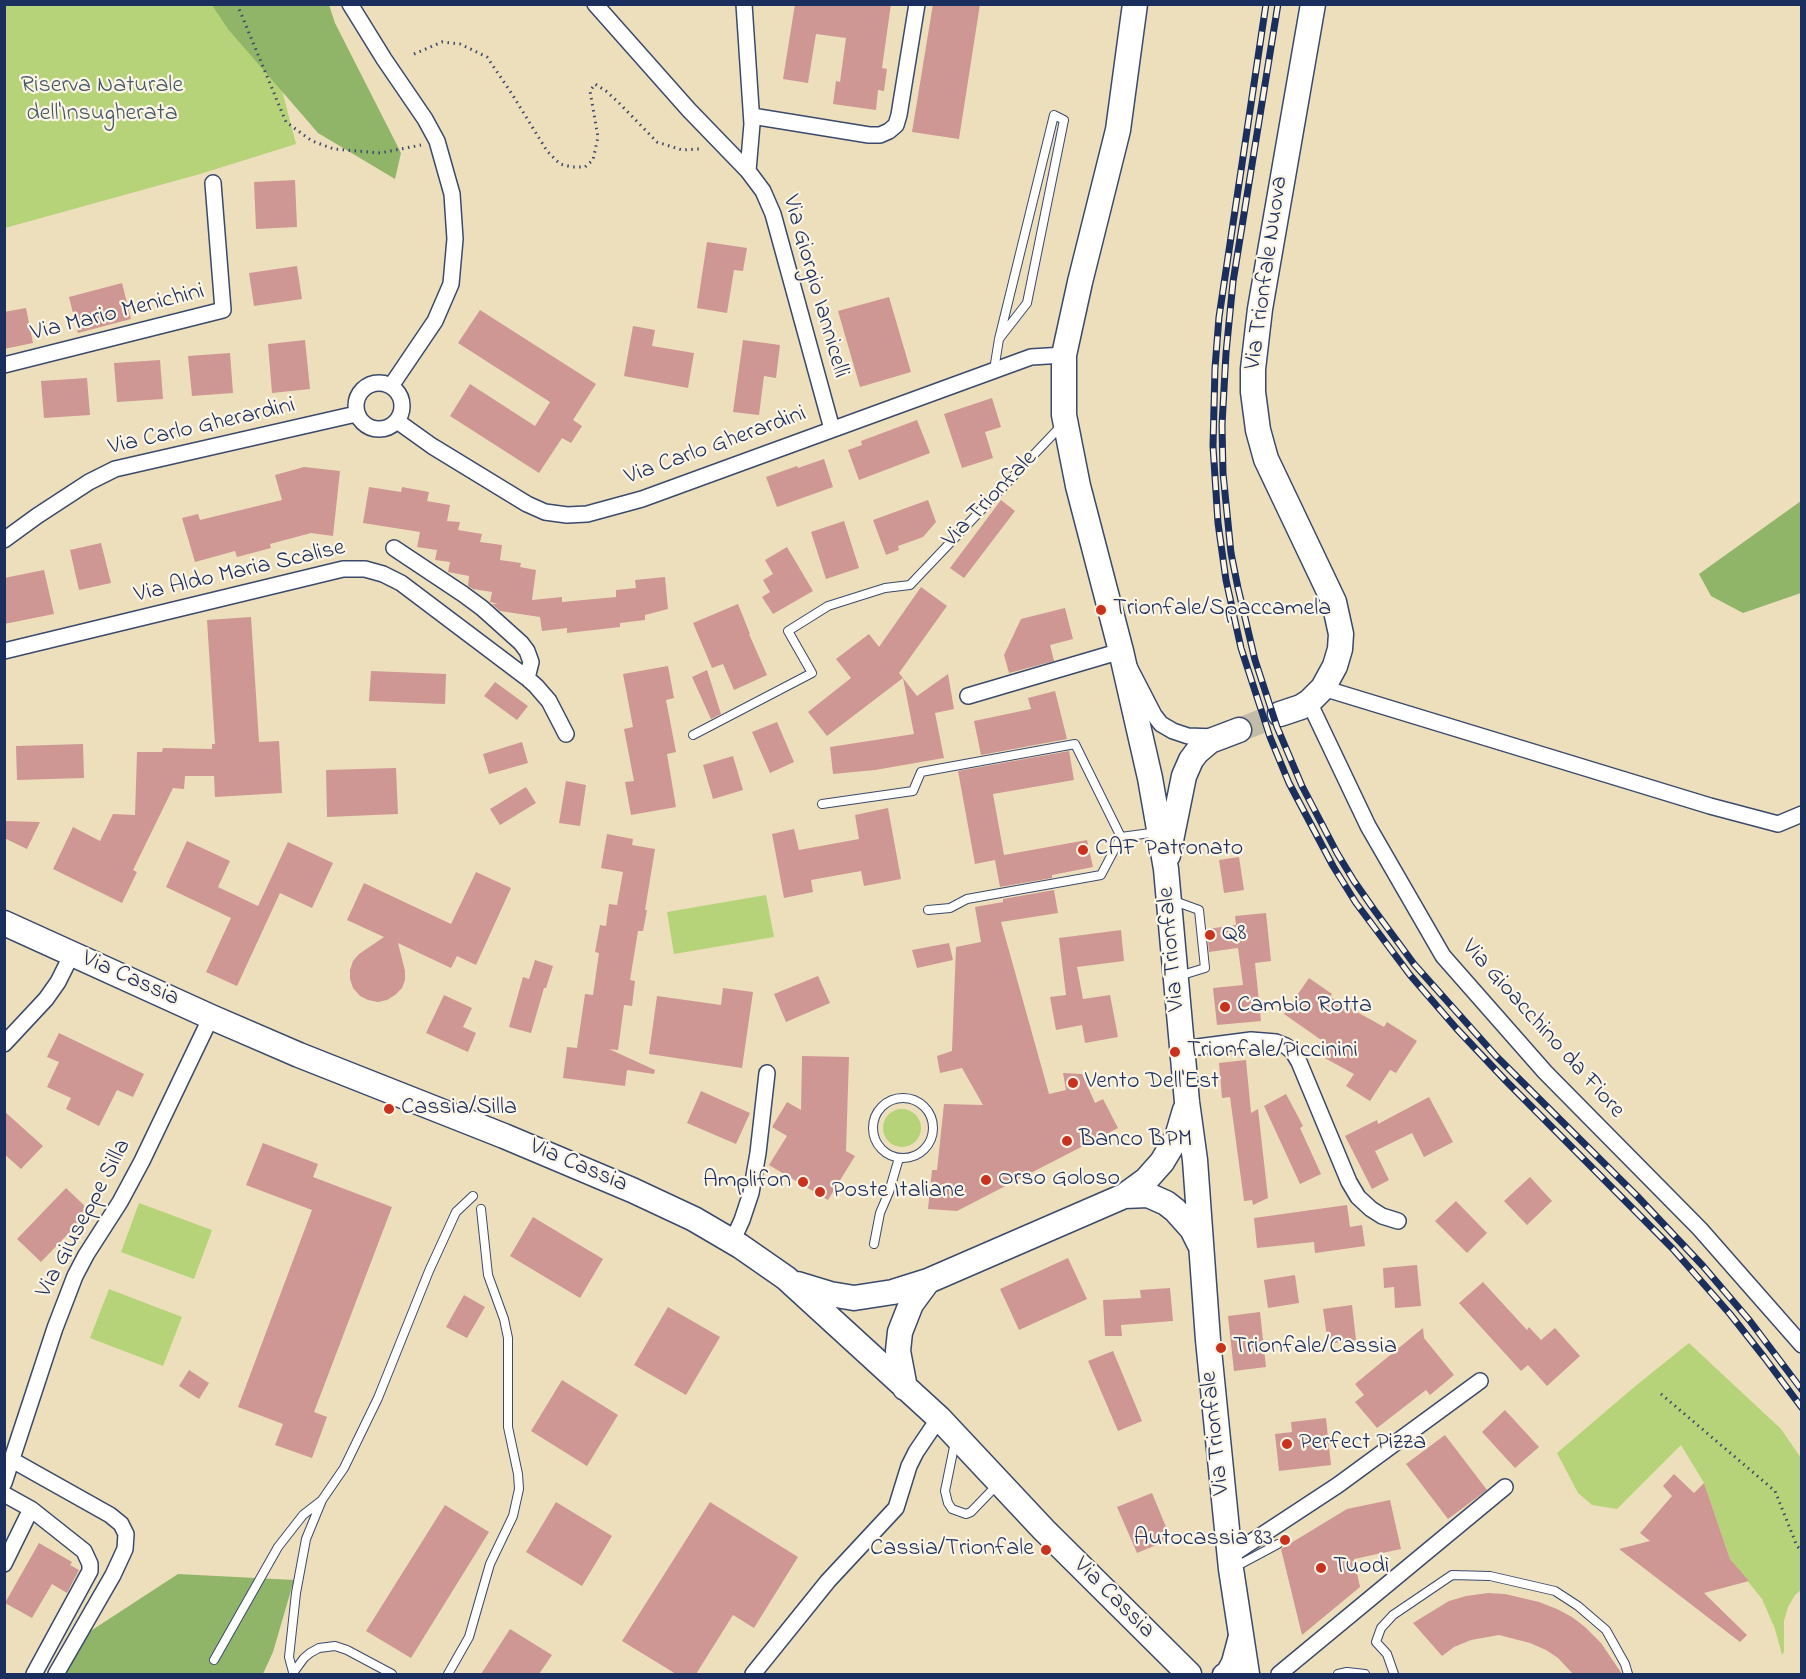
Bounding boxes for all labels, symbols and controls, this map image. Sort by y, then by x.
park label: Riserva Naturale dell'Insugherata [21,73,183,129]
street label: Via Trionfale Nuova [1240,174,1296,372]
street label: Via Giorgio Iannicelli [774,192,854,382]
street label: Via Mario Menichini [28,279,208,349]
street label: Via Carlo Gherardini [106,393,298,463]
street label: Via Carlo Gherardini [621,401,811,493]
street label: Via Trionfale [937,445,1045,555]
street label: Via Aldo Maria Scalise [132,535,348,611]
place label: Trionfale/Spaccamela [1113,596,1331,624]
marker: Trionfale/Spaccamela [1094,603,1108,617]
place label: CAF Patronato [1095,836,1243,864]
marker: CAF Patronato [1076,843,1090,857]
street label: Via Trionfale [1153,886,1193,1012]
place label: Q8 [1222,921,1246,949]
marker: Q8 [1203,928,1217,942]
street label: Via Gioacchino da Fiore [1454,935,1630,1125]
street label: Via Cassia [77,946,183,1014]
place label: Cambio Rotta [1237,993,1372,1021]
marker: Cambio Rotta [1218,1000,1232,1014]
place label: Trionfale/Piccinini [1187,1038,1358,1066]
marker: Trionfale/Piccinini [1168,1045,1182,1059]
place label: Vento Dell'Est [1085,1069,1219,1097]
marker: Vento Dell'Est [1066,1076,1080,1090]
place label: Cassia/Silla [401,1095,517,1123]
marker: Cassia/Silla [382,1102,396,1116]
place label: Banco BPM [1079,1127,1192,1155]
street label: Via Cassia [525,1134,631,1200]
marker: Banco BPM [1060,1134,1074,1148]
street label: Via Giuseppe Silla [31,1135,139,1303]
place label: Orso Goloso [998,1166,1120,1194]
place label: Amplifon [703,1168,791,1196]
marker: Orso Goloso [979,1173,993,1187]
marker: Amplifon [796,1175,810,1189]
place label: Poste Italiane [832,1178,965,1206]
marker: Poste Italiane [813,1185,827,1199]
place label: Trionfale/Cassia [1233,1334,1397,1362]
marker: Trionfale/Cassia [1214,1341,1228,1355]
street label: Via Trionfale [1196,1370,1238,1496]
place label: Perfect Pizza [1299,1430,1426,1458]
marker: Perfect Pizza [1280,1437,1294,1451]
place label: Autocassia 83 [1134,1526,1273,1554]
marker: Autocassia 83 [1278,1533,1292,1547]
place label: Cassia/Trionfale [870,1536,1034,1564]
marker: Cassia/Trionfale [1039,1543,1053,1557]
street label: Via Cassia [1066,1552,1160,1646]
place label: Tuodì [1333,1554,1389,1582]
marker: Tuodì [1314,1561,1328,1575]

